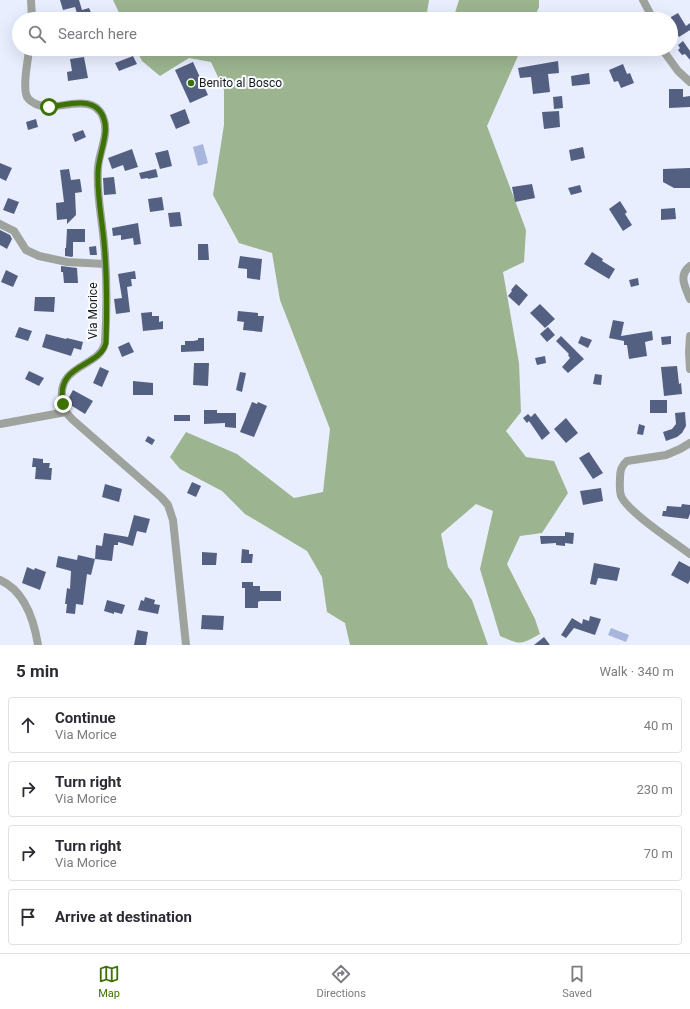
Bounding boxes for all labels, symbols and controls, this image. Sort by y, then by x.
search box [12,12,678,56]
icon: search [26,23,48,45]
text: Search here [58,25,137,43]
place label: Benito al Bosco [199,76,282,90]
marker: Benito al Bosco [186,78,196,88]
route start [40,98,58,116]
street label: Via Morice [86,282,100,340]
route end [54,395,72,413]
text: 5 min [16,661,59,681]
text: Walk · 340 m [599,664,674,679]
text: Continue [55,709,116,727]
icon: ahead [17,714,39,736]
text: 40 m [644,718,673,733]
text: Via Morice [55,727,117,742]
text: Turn right [55,773,121,791]
icon: right [17,778,39,800]
text: 230 m [636,782,673,797]
text: Via Morice [55,791,117,806]
text: Turn right [55,837,121,855]
icon: right [17,842,39,864]
text: 70 m [644,846,673,861]
text: Via Morice [55,855,117,870]
icon: arrive [17,906,39,928]
text: Arrive at destination [55,908,192,926]
tab: Map [98,963,120,1000]
tab: Directions [316,963,366,1000]
tab: Saved [562,963,592,1000]

